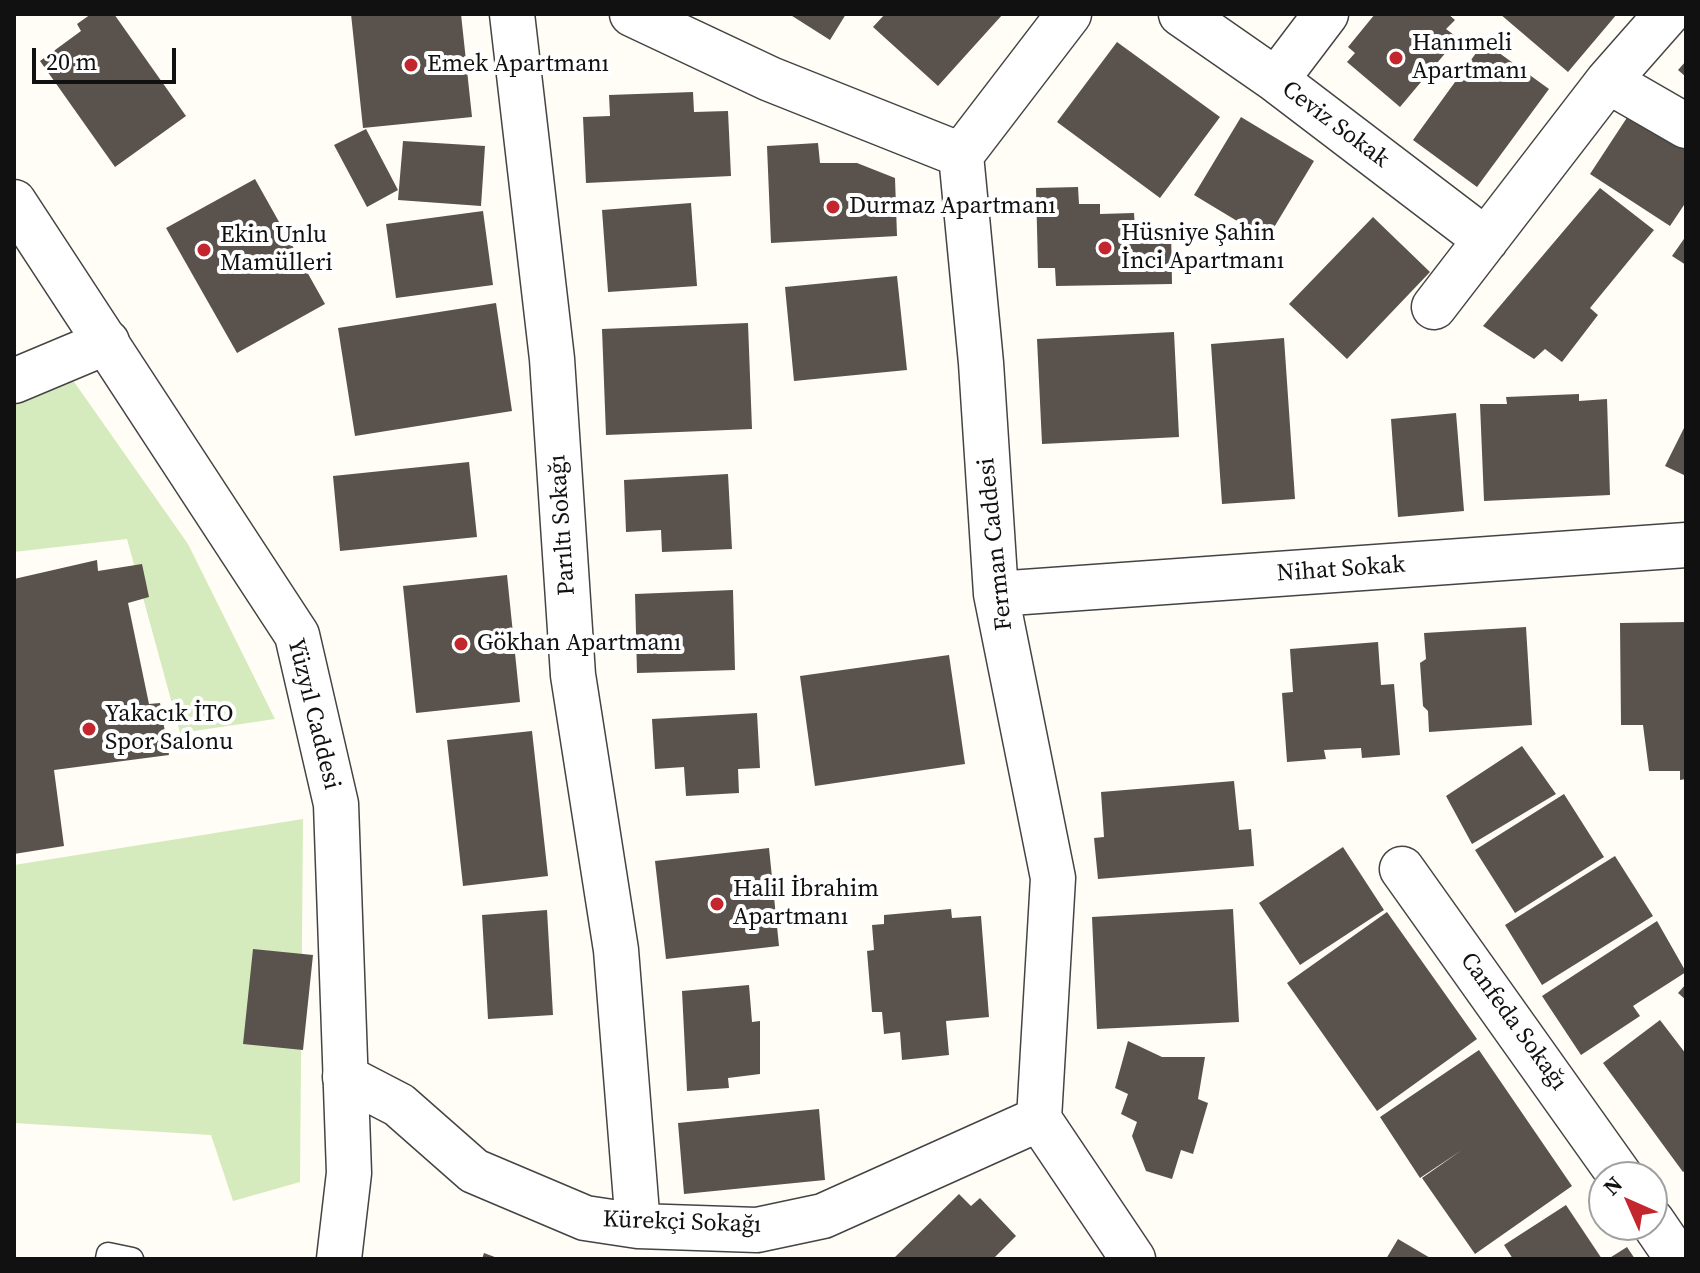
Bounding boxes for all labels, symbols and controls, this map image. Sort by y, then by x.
place label: Hanımeli Apartmanı [1412,30,1527,86]
scale bar [36,32,180,82]
text: 20 m [46,45,97,78]
marker: Hanımeli Apartmanı [1387,49,1405,67]
place label: Emek Apartmanı [427,51,609,79]
marker: Emek Apartmanı [402,56,420,74]
street label: Ceviz Sokak [1276,75,1394,175]
place label: Durmaz Apartmanı [849,193,1056,221]
marker: Durmaz Apartmanı [824,198,842,216]
place label: Hüsniye Şahin İnci Apartmanı [1121,220,1284,276]
place label: Ekin Unlu Mamülleri [220,222,333,278]
marker: Hüsniye Şahin İnci Apartmanı [1096,239,1114,257]
marker: Ekin Unlu Mamülleri [195,241,213,259]
street label: Parıltı Sokağı [544,454,582,596]
street label: Ferman Caddesi [973,456,1019,632]
street label: Nihat Sokak [1276,551,1406,589]
place label: Gökhan Apartmanı [477,630,681,658]
street label: Yüzyıl Caddesi [280,635,346,793]
marker: Gökhan Apartmanı [452,635,470,653]
place label: Yakacık İTO Spor Salonu [105,701,234,757]
marker: Yakacık İTO Spor Salonu [80,720,98,738]
place label: Halil İbrahim Apartmanı [733,876,879,932]
marker: Halil İbrahim Apartmanı [708,895,726,913]
street label: Canfeda Sokağı [1453,948,1573,1096]
north arrow [1588,1161,1668,1241]
text: N [1596,1169,1629,1202]
street label: Kürekçi Sokağı [602,1206,762,1240]

